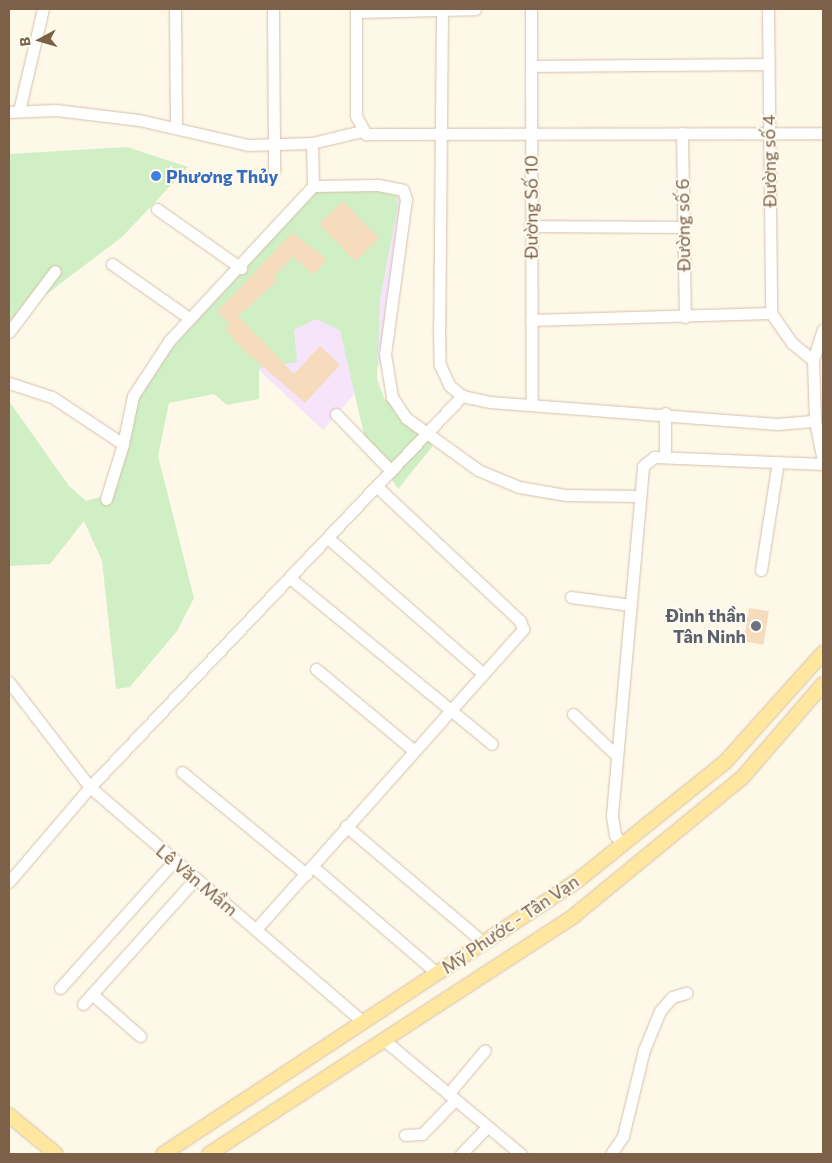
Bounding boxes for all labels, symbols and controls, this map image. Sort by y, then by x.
north arrow [15,15,65,65]
text: B [16,36,34,47]
street label: Đường số 4 [757,114,781,208]
street label: Đường Số 10 [520,155,542,259]
place label: Phương Thủy [166,165,278,187]
marker: Phương Thủy [150,170,162,182]
street label: Đường số 6 [671,178,695,272]
place label: Đình thần Tân Ninh [666,605,746,648]
marker: Đình thần Tân Ninh [750,620,762,632]
street label: Lê Văn Mầm [152,840,242,920]
street label: Mỹ Phước - Tân Vạn [437,870,583,978]

